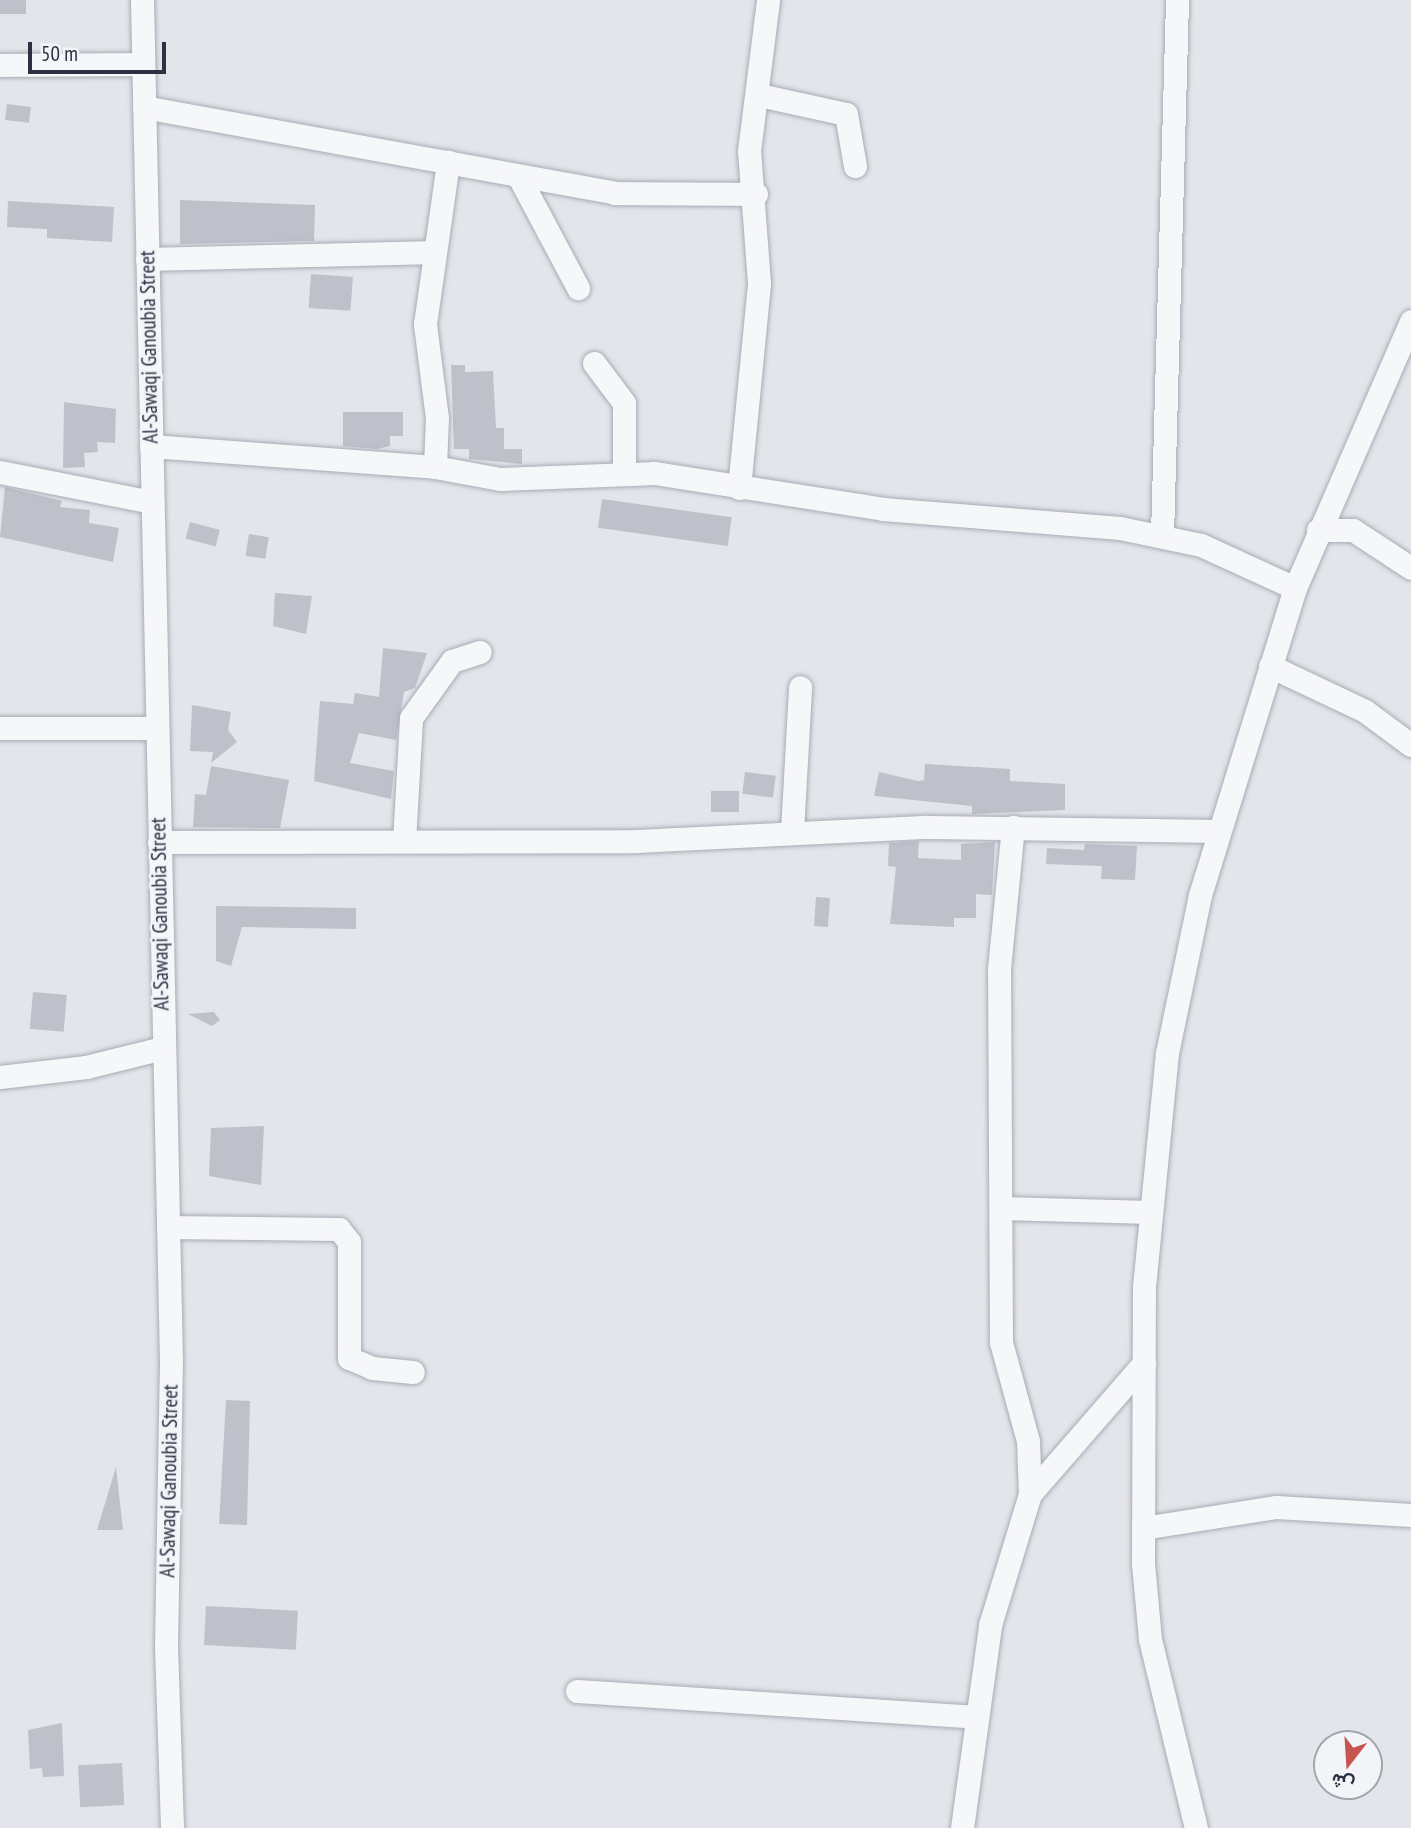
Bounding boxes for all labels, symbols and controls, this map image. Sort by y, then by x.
scale bar [32,28,170,72]
text: 50 m [41,40,78,67]
street label: Al-Sawaqi Ganoubia Street [135,250,163,444]
street label: Al-Sawaqi Ganoubia Street [146,817,174,1011]
street label: Al-Sawaqi Ganoubia Street [155,1384,183,1578]
north arrow [1313,1730,1383,1800]
text: ش [1328,1768,1357,1798]

